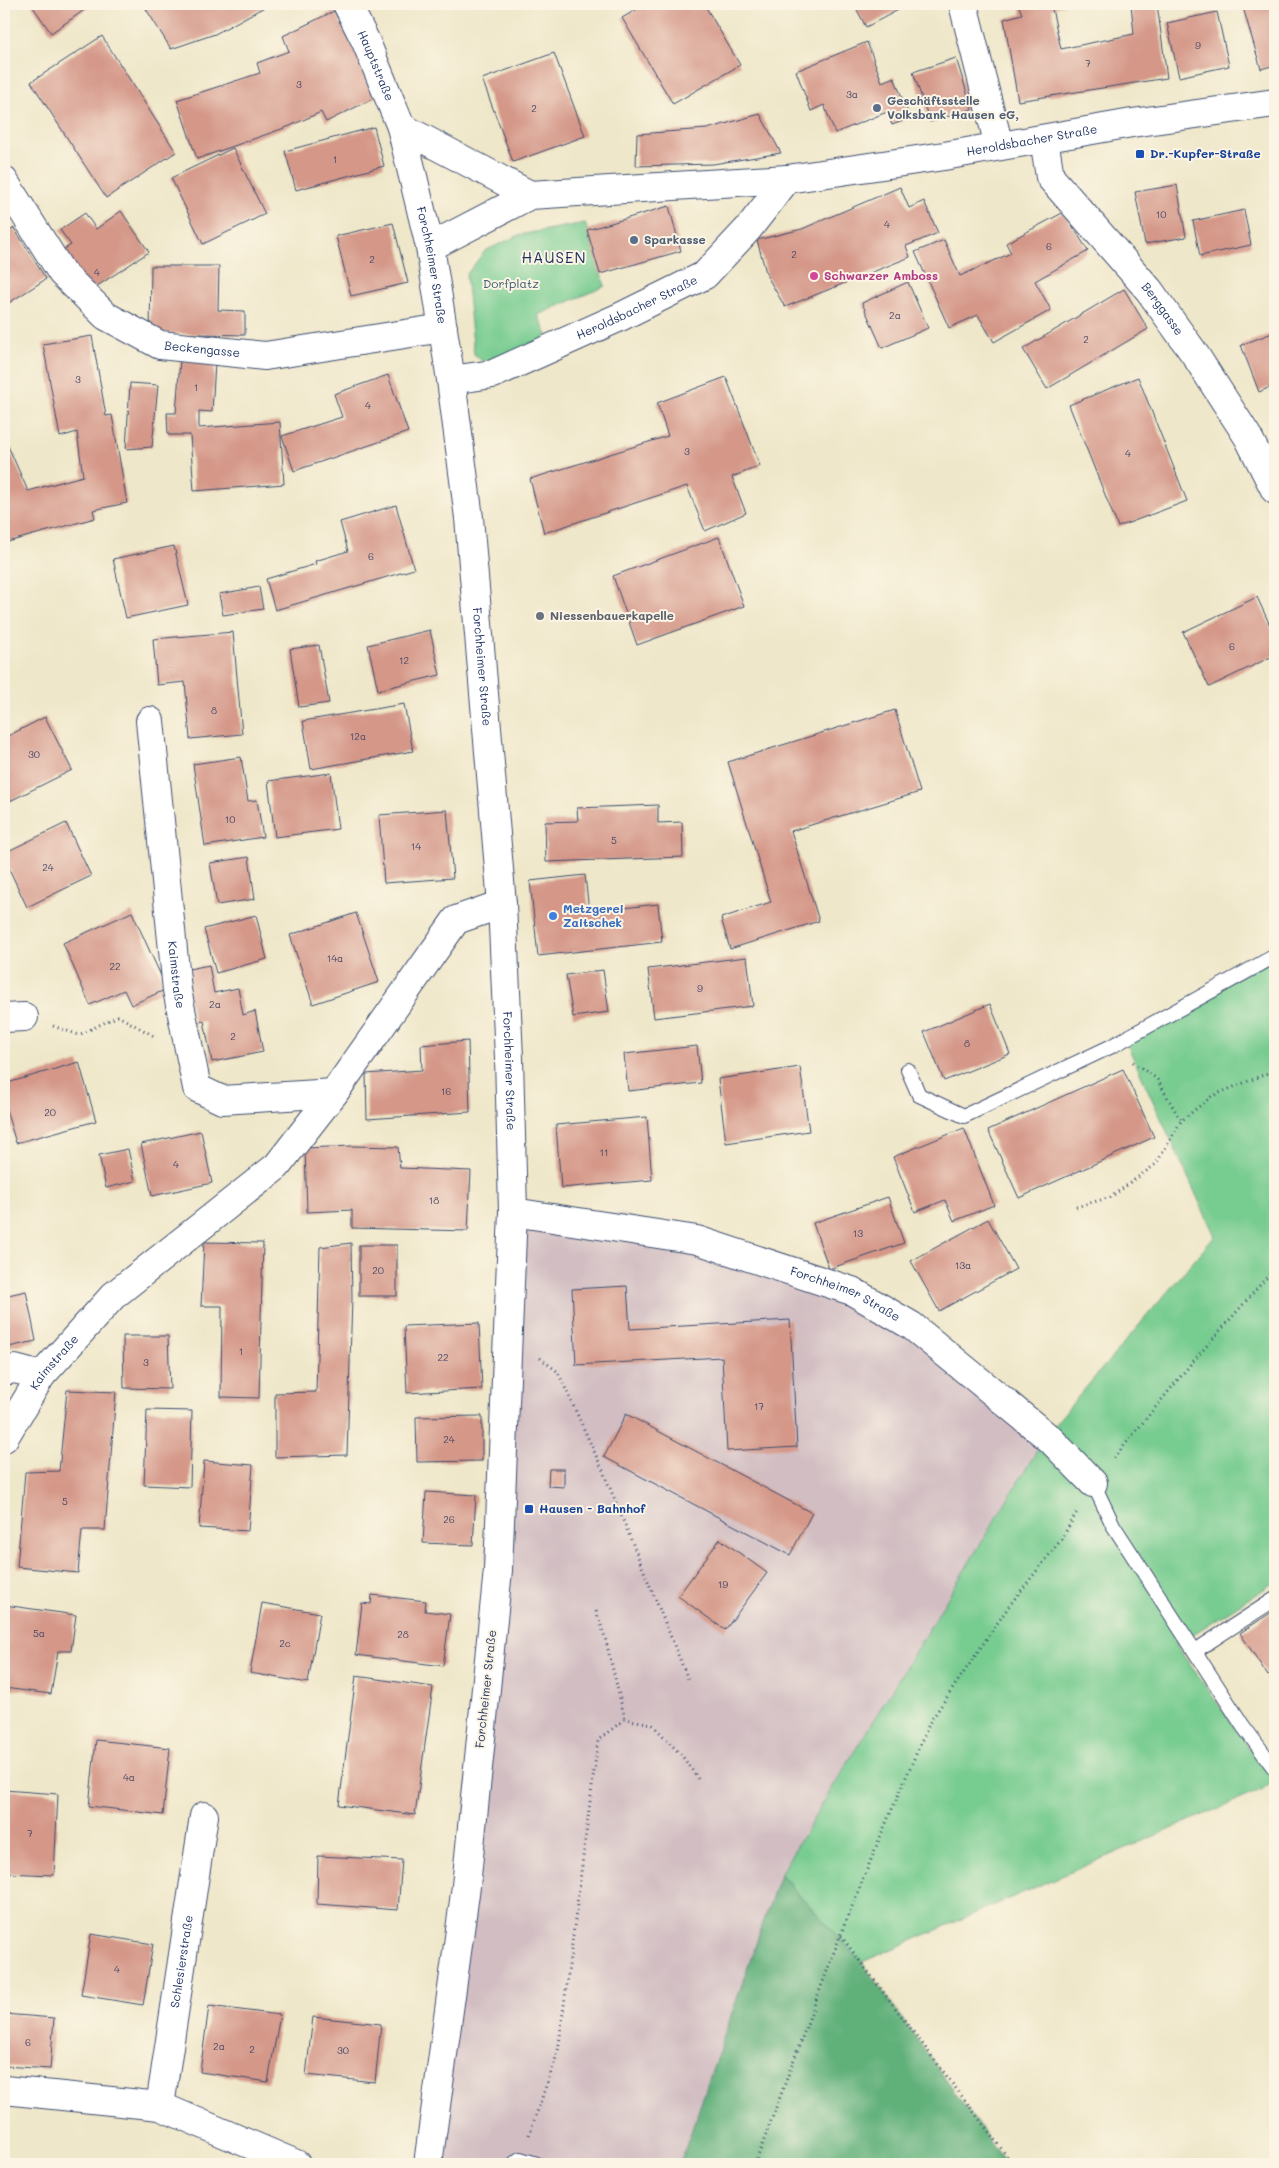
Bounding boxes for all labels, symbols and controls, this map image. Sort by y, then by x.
street label: Hauptstraße [354,27,398,103]
house number: 9 [1195,38,1201,52]
house number: 7 [1085,56,1091,70]
house number: 3 [296,77,302,91]
house number: 3a [846,87,858,101]
place label: Geschäftsstelle Volksbank Hausen eG, [887,92,1019,122]
house number: 2 [531,101,537,115]
marker: Geschäftsstelle Volksbank Hausen eG, [871,102,883,114]
street label: Heroldsbacher Straße [965,120,1098,159]
place label: Dr.-Kupfer-Straße [1150,145,1261,161]
marker: Dr.-Kupfer-Straße [1134,148,1146,160]
house number: 1 [333,152,337,166]
street label: Forchheimer Straße [413,205,451,325]
house number: 10 [1156,207,1166,221]
house number: 4 [884,217,890,231]
place label: Sparkasse [644,231,706,247]
marker: Sparkasse [628,234,640,246]
house number: 6 [1046,239,1052,253]
district label: HAUSEN [521,247,587,267]
house number: 2 [791,247,797,261]
house number: 2 [369,252,375,266]
house number: 4 [94,265,100,279]
place label: Schwarzer Amboss [824,267,938,283]
marker: Schwarzer Amboss [808,270,820,282]
street label: Heroldsbacher Straße [574,271,700,343]
park label: Dorfplatz [483,275,539,291]
street label: Berggasse [1139,278,1188,338]
house number: 2a [889,308,901,322]
house number: 2 [1083,332,1089,346]
street label: Beckengasse [164,337,241,360]
house number: 3 [75,372,81,386]
house number: 1 [194,380,198,394]
house number: 4 [365,398,371,412]
house number: 3 [684,444,690,458]
house number: 4 [1125,446,1131,460]
house number: 6 [368,549,374,563]
street label: Forchheimer Straße [470,607,496,727]
place label: Niessenbauerkapelle [550,607,674,623]
marker: Niessenbauerkapelle [534,610,546,622]
house number: 6 [1229,639,1235,653]
house number: 12 [399,653,409,667]
house number: 8 [211,703,217,717]
house number: 12a [350,729,366,743]
house number: 30 [28,747,40,761]
house number: 10 [225,812,235,826]
house number: 5 [611,833,617,847]
house number: 14 [411,839,421,853]
house number: 24 [42,860,54,874]
place label: Metzgerei Zaitschek [563,900,624,930]
marker: Metzgerei Zaitschek [547,910,559,922]
street label: Kaimstraße [165,940,190,1010]
house number: 14a [327,951,343,965]
house number: 22 [109,959,121,973]
house number: 9 [697,981,703,995]
house number: 2a [209,997,221,1011]
street label: Forchheimer Straße [500,1011,520,1130]
house number: 2 [230,1029,236,1043]
house number: 8 [964,1036,970,1050]
house number: 16 [441,1084,451,1098]
house number: 20 [44,1105,56,1119]
house number: 11 [600,1145,608,1159]
house number: 4 [173,1157,179,1171]
house number: 18 [429,1193,439,1207]
house number: 13 [853,1226,863,1240]
house number: 13a [955,1258,971,1272]
street label: Forchheimer Straße [788,1262,903,1324]
house number: 20 [372,1263,384,1277]
street label: Kaimstraße [26,1331,81,1393]
house number: 1 [239,1344,243,1358]
house number: 22 [437,1350,449,1364]
house number: 3 [143,1355,149,1369]
house number: 17 [754,1399,764,1413]
house number: 24 [443,1432,455,1446]
house number: 5 [62,1494,68,1508]
place label: Hausen - Bahnhof [539,1500,646,1516]
marker: Hausen - Bahnhof [523,1503,535,1515]
house number: 26 [443,1512,455,1526]
house number: 19 [718,1577,728,1591]
house number: 5a [33,1626,45,1640]
house number: 28 [397,1627,409,1641]
street label: Forchheimer Straße [471,1629,499,1749]
house number: 2c [279,1636,291,1650]
house number: 4a [123,1770,135,1784]
house number: 7 [27,1826,33,1840]
street label: Schlesierstraße [166,1914,196,2009]
house number: 4 [114,1962,120,1976]
house number: 6 [25,2035,31,2049]
house number: 2a [213,2039,225,2053]
house number: 2 [249,2042,255,2056]
house number: 30 [337,2043,349,2057]

